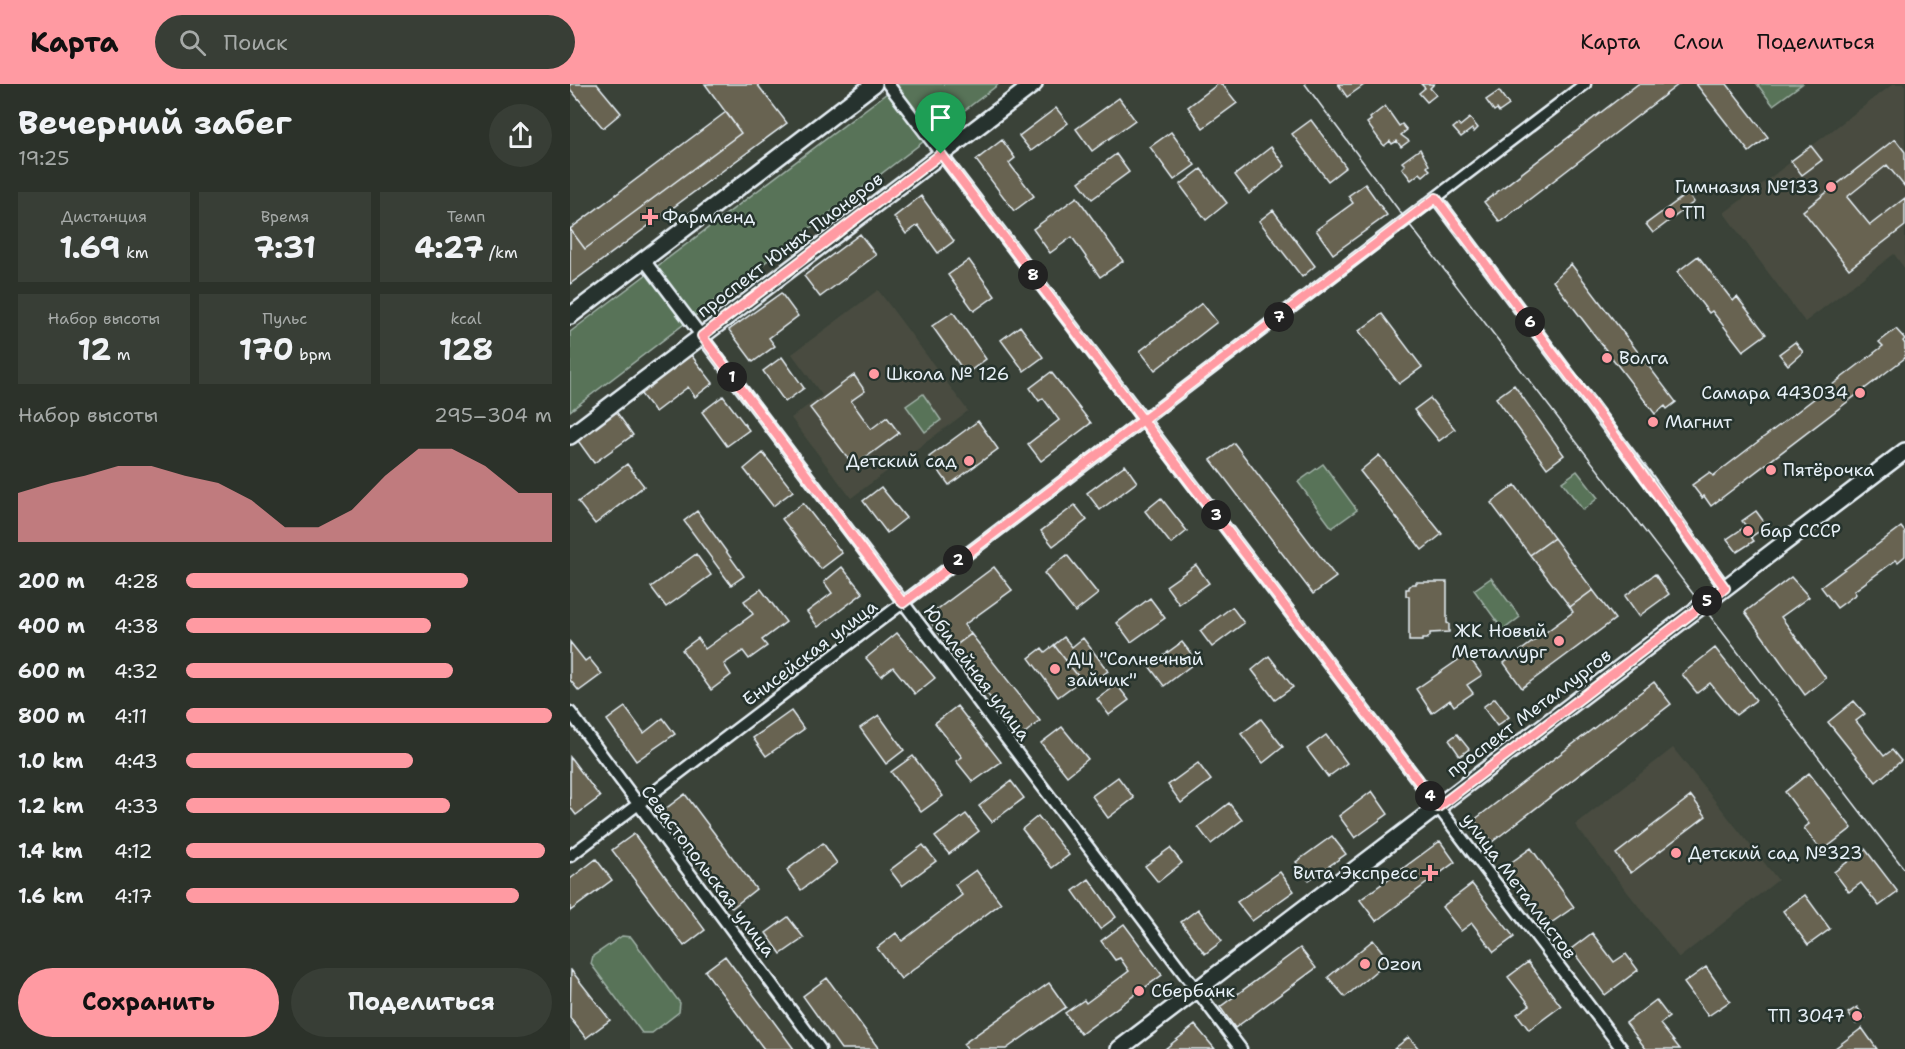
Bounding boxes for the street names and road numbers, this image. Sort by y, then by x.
street label: проспект Юных Пионеров [692,167,888,323]
street label: Енисейская улица [738,594,882,712]
street label: Юбилейная улица [918,600,1036,746]
street label: проспект Металлургов [1442,643,1616,783]
street label: Севастопольская улица [635,780,781,962]
street label: улица Металлистов [1456,808,1582,964]

